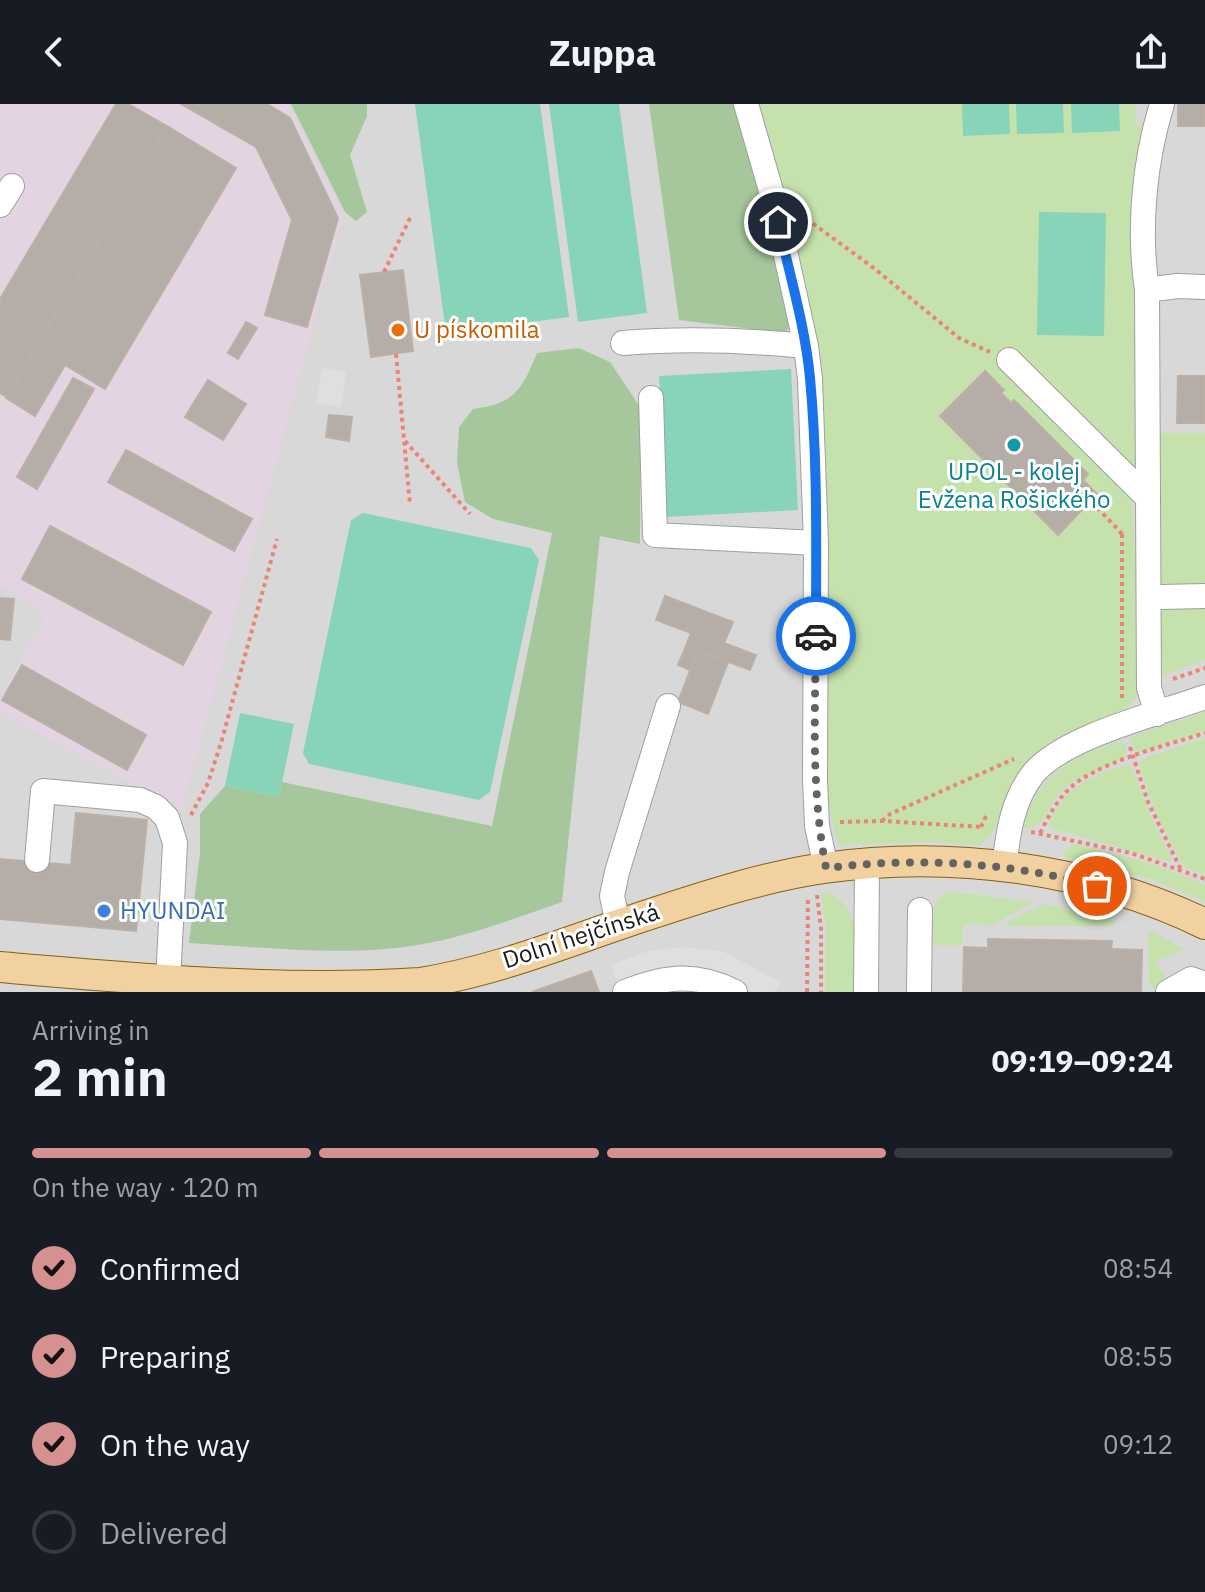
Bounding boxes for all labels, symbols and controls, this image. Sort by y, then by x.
text: Zuppa [549,29,656,76]
icon: back [32,30,76,74]
icon: share [1129,30,1173,74]
pin [744,188,812,256]
icon: home [756,200,800,244]
place label: U pískomila [414,313,540,345]
marker: U pískomila [389,321,407,339]
marker: UPOL - kolej Evžena Rošického [1005,436,1023,454]
place label: UPOL - kolej Evžena Rošického [918,455,1110,515]
courier [776,596,856,676]
icon: car [794,614,838,658]
pin [1063,852,1131,920]
icon: bag [1075,864,1119,908]
place label: HYUNDAI [120,894,225,926]
street label: Dolní hejčínská [498,895,663,975]
marker: HYUNDAI [95,902,113,920]
text: Arriving in [32,1013,149,1047]
text: 09:19–09:24 [992,1041,1173,1080]
text: 2 min [32,1043,168,1110]
text: On the way · 120 m [32,1170,258,1204]
icon: check [32,1246,76,1290]
text: Confirmed [100,1249,241,1288]
text: 08:54 [1103,1251,1173,1285]
icon: check [32,1334,76,1378]
text: Preparing [100,1337,230,1376]
text: 08:55 [1103,1339,1173,1373]
icon: check [32,1422,76,1466]
text: On the way [100,1425,250,1464]
text: 09:12 [1103,1427,1173,1461]
text: Delivered [100,1513,228,1552]

